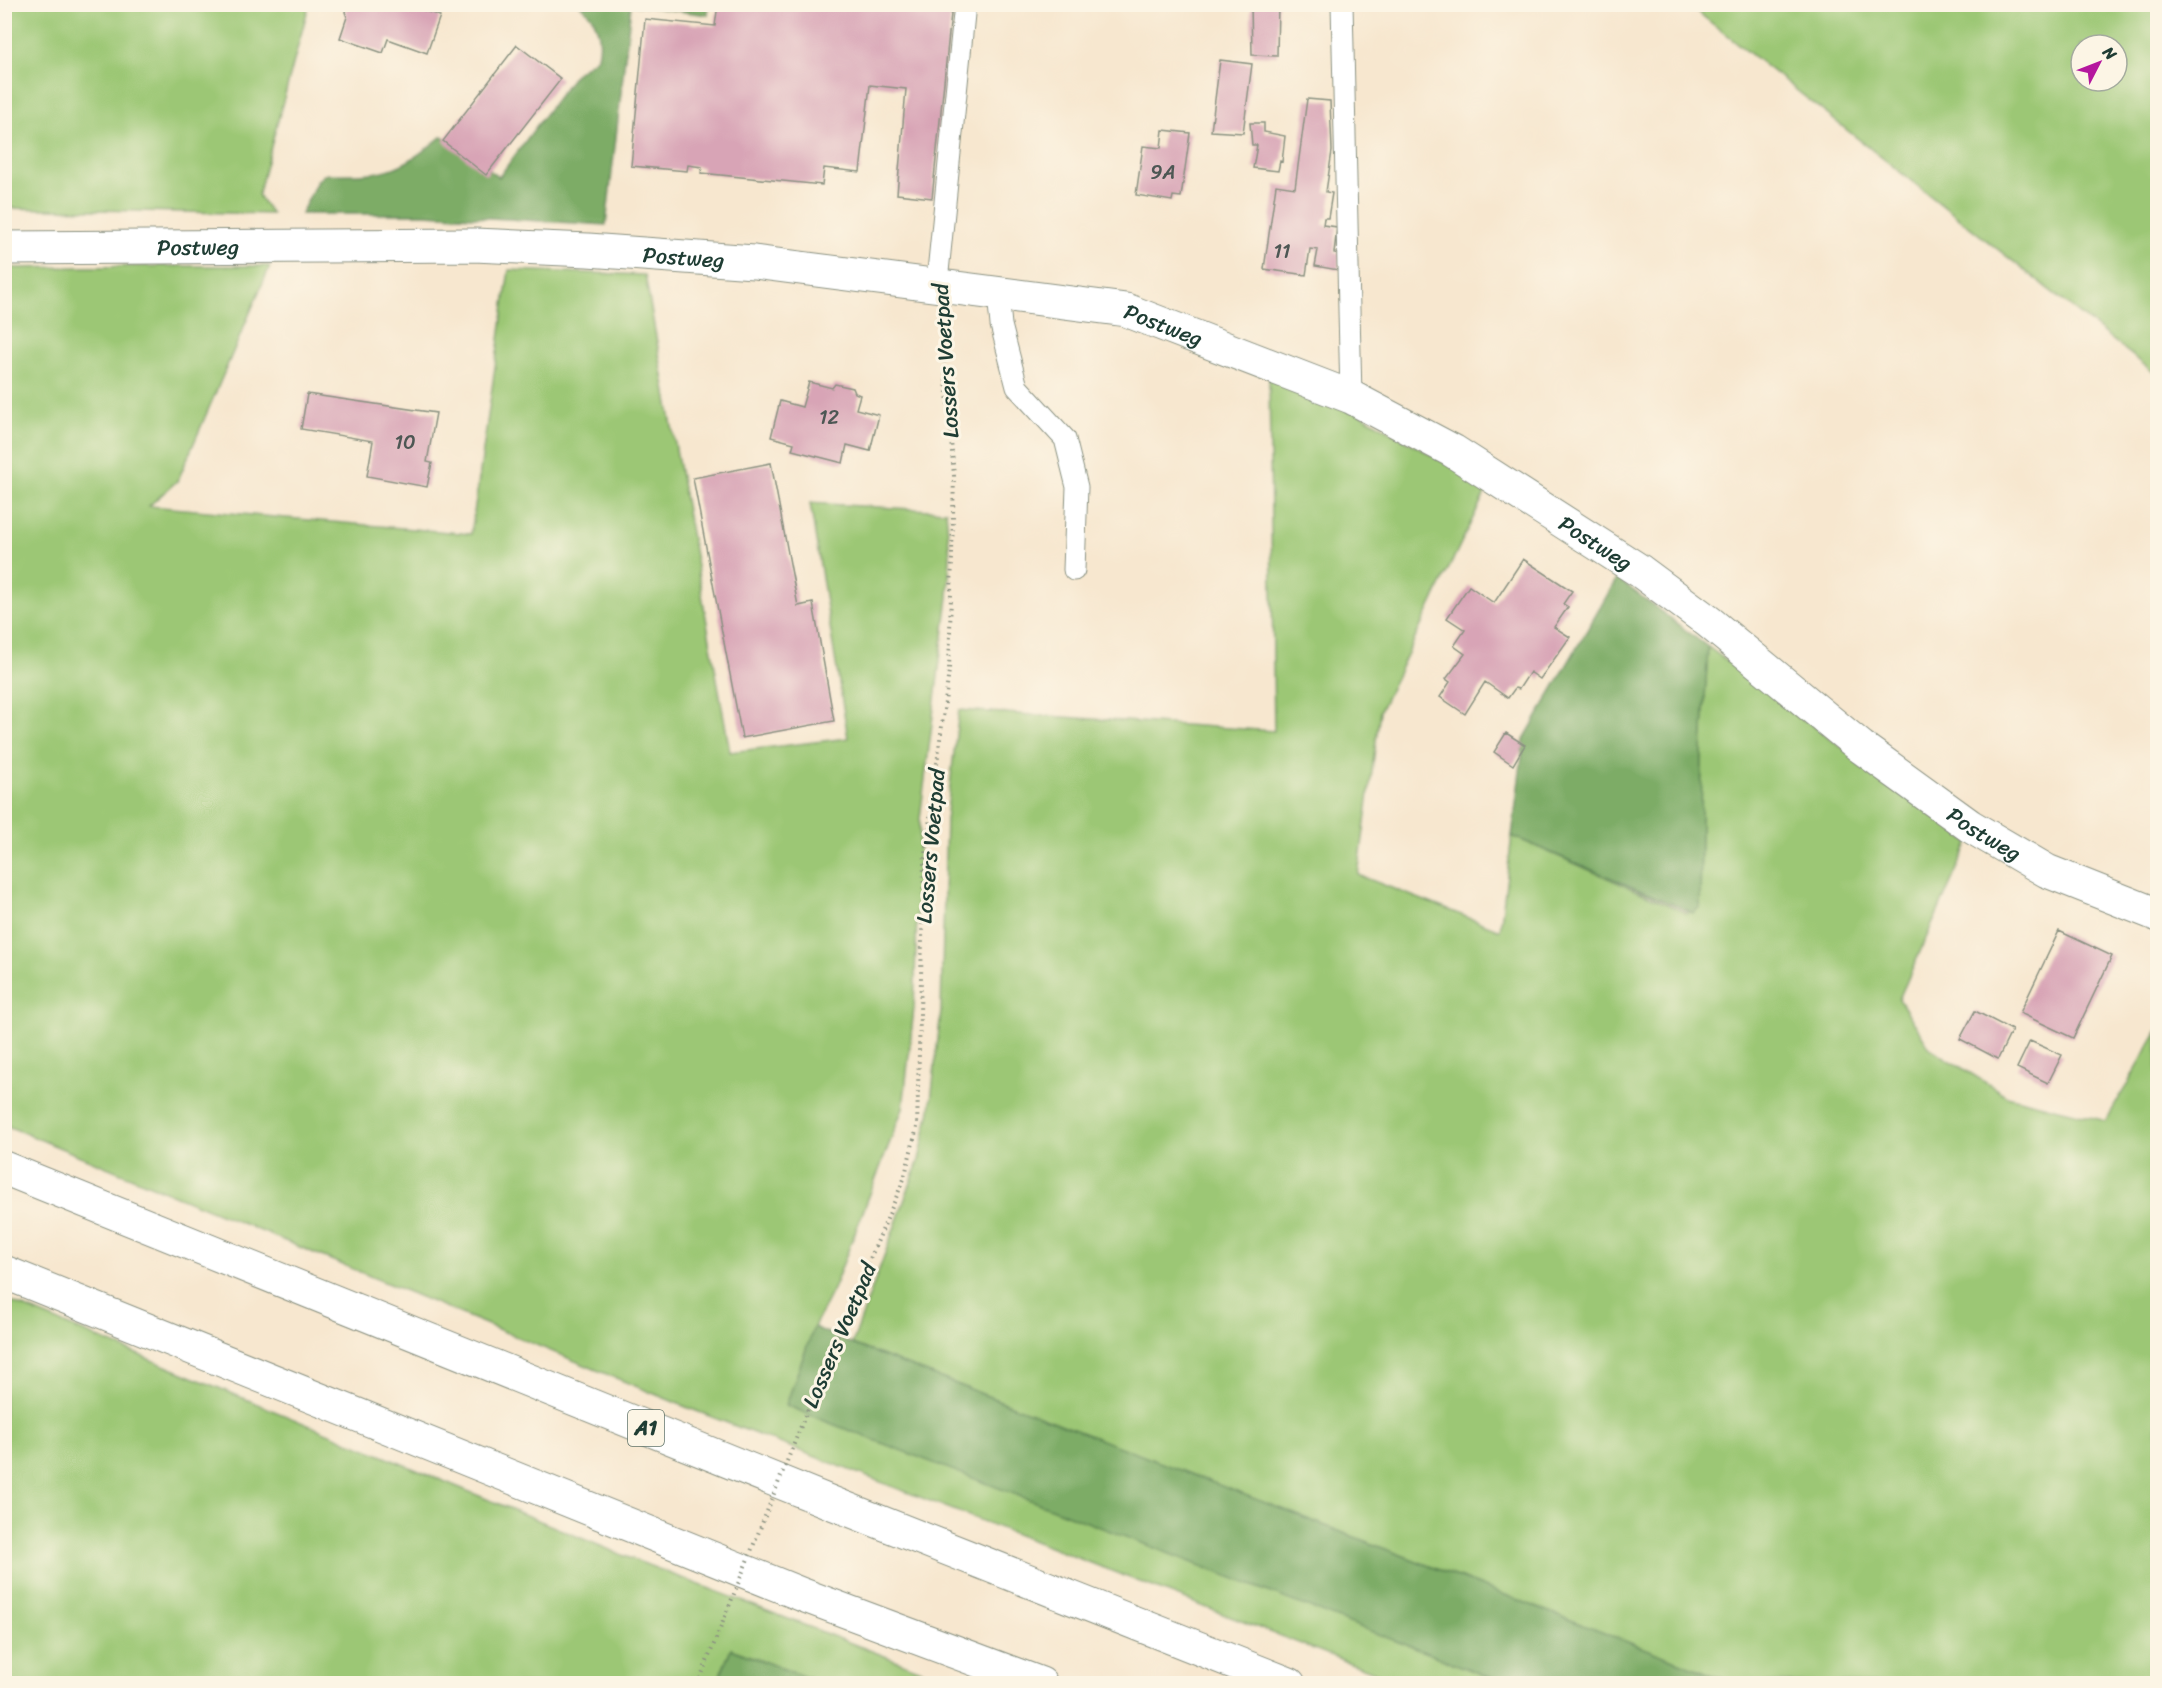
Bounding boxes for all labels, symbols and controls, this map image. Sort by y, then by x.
north arrow [2069,33,2129,93]
text: N [2095,39,2125,68]
house number: 9A [1150,155,1176,190]
street label: Postweg [157,228,239,267]
house number: 11 [1273,234,1291,269]
street label: Postweg [641,235,726,280]
street label: Lossers Voetpad [921,281,970,440]
street label: Postweg [1118,292,1209,358]
house number: 12 [819,400,840,435]
house number: 10 [394,425,416,460]
street label: Postweg [1551,505,1641,582]
street label: Lossers Voetpad [904,766,957,925]
street label: Postweg [1938,796,2029,872]
street label: Lossers Voetpad [791,1255,888,1414]
road number: A1 [628,1410,664,1446]

